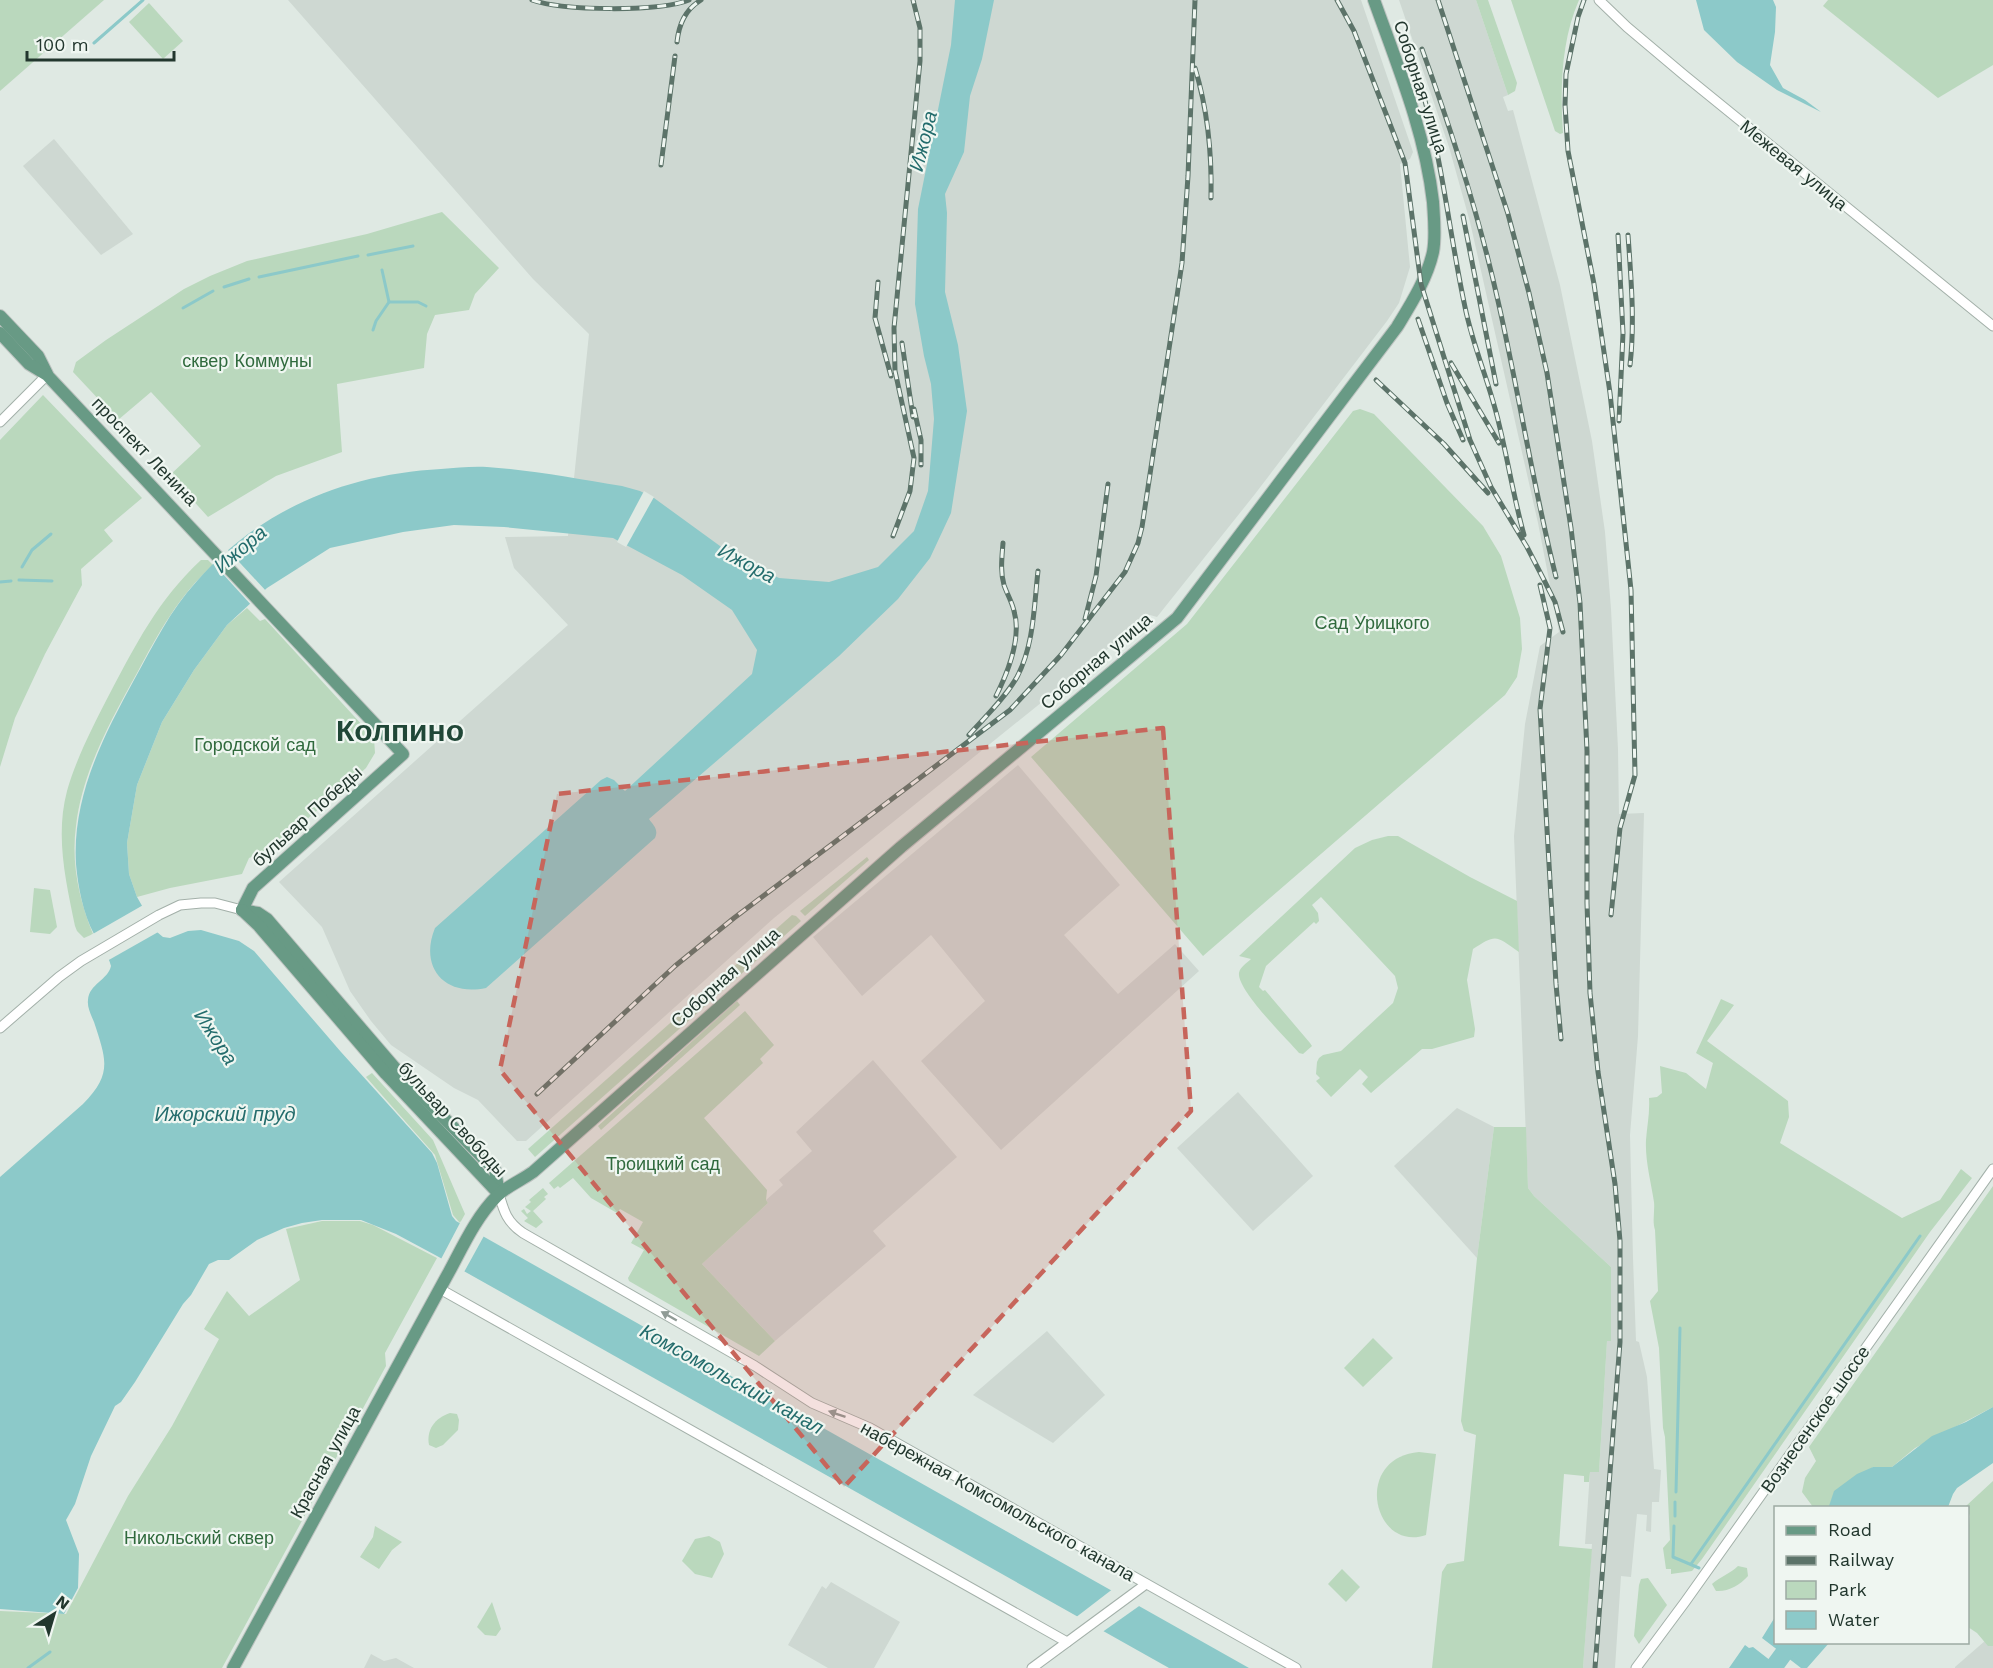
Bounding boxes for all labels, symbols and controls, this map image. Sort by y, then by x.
street label: Соборная улица [1390,18,1453,157]
scale bar [27,24,174,62]
text: 100 m [36,34,89,55]
water label: Ижора [904,108,942,174]
street label: Межевая улица [1736,115,1853,215]
park label: сквер Коммуны [182,350,312,371]
street label: проспект Ленина [88,392,203,510]
water label: Ижора [209,520,271,578]
water label: Ижора [714,538,780,588]
street label: Соборная улица [1036,608,1157,714]
park label: Сад Урицкого [1314,612,1430,633]
district label: Колпино [336,713,464,748]
park label: Городской сад [194,734,316,755]
street label: бульвар Победы [248,761,366,871]
street label: Соборная улица [666,922,784,1031]
water label: Ижора [189,1005,243,1069]
street label: бульвар Свободы [394,1057,512,1181]
water label: Ижорский пруд [154,1102,296,1126]
park label: Троицкий сад [606,1153,720,1174]
one-way arrow [661,1311,677,1322]
water label: Комсомольский канал [636,1319,828,1439]
street label: Вознесенское шоссе [1756,1341,1874,1497]
street label: Красная улица [286,1401,365,1522]
one-way arrow [828,1409,846,1419]
street label: набережная Комсомольского канала [857,1417,1139,1586]
legend [1774,1506,1969,1644]
text: Road [1828,1519,1872,1540]
park label: Никольский сквер [124,1527,274,1548]
text: Railway [1828,1549,1895,1570]
text: Park [1828,1579,1867,1600]
north arrow [24,1584,84,1644]
text: N [52,1591,73,1614]
text: Water [1828,1609,1880,1630]

